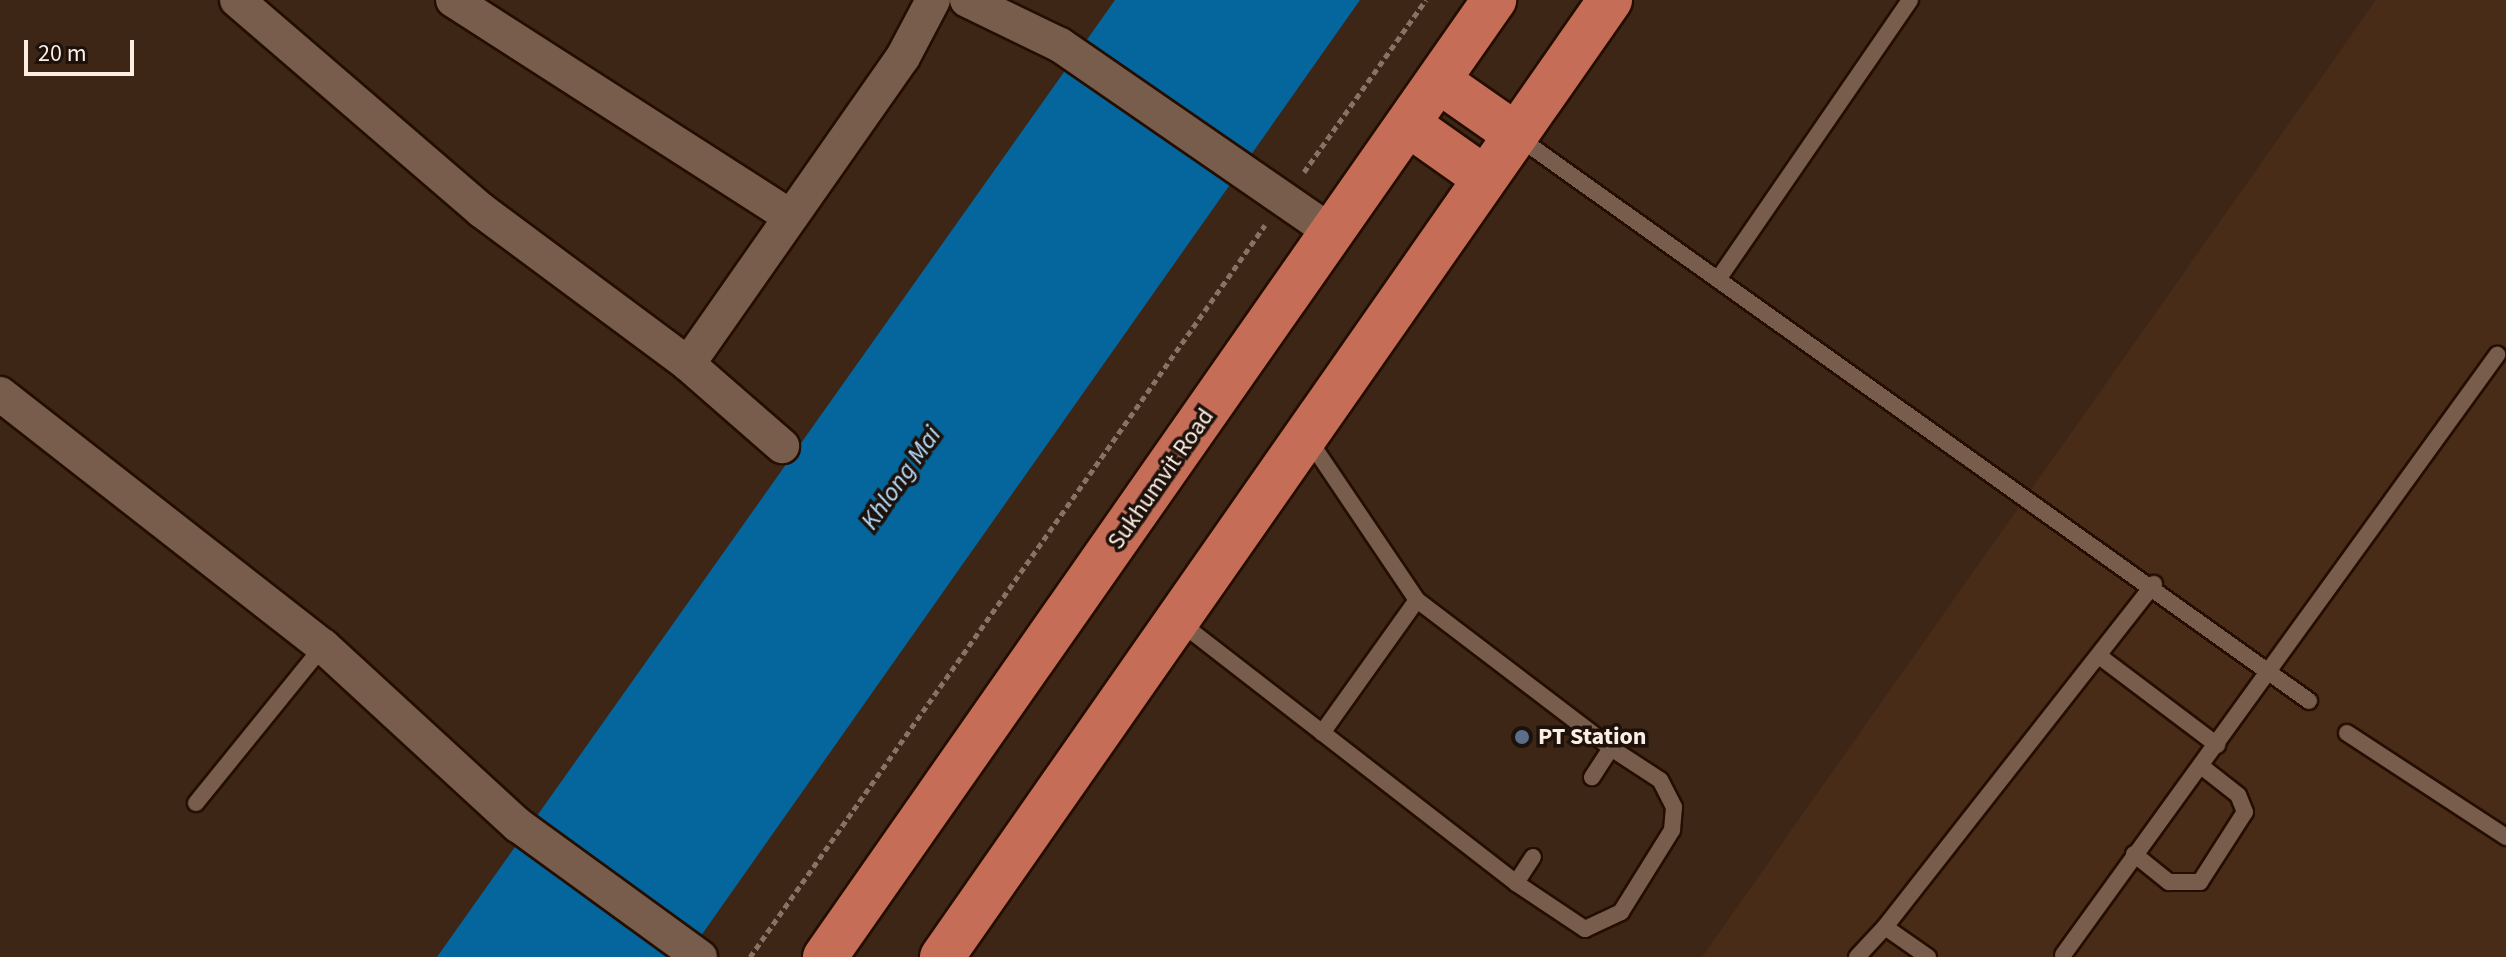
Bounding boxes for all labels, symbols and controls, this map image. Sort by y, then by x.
scale bar [28,24,138,74]
text: 20 m [38,36,87,71]
street label: Sukhumvit Road [1102,403,1220,555]
water label: Khlong Mai [854,420,948,536]
place label: PT Station [1538,723,1647,751]
marker: PT Station [1513,728,1531,746]

